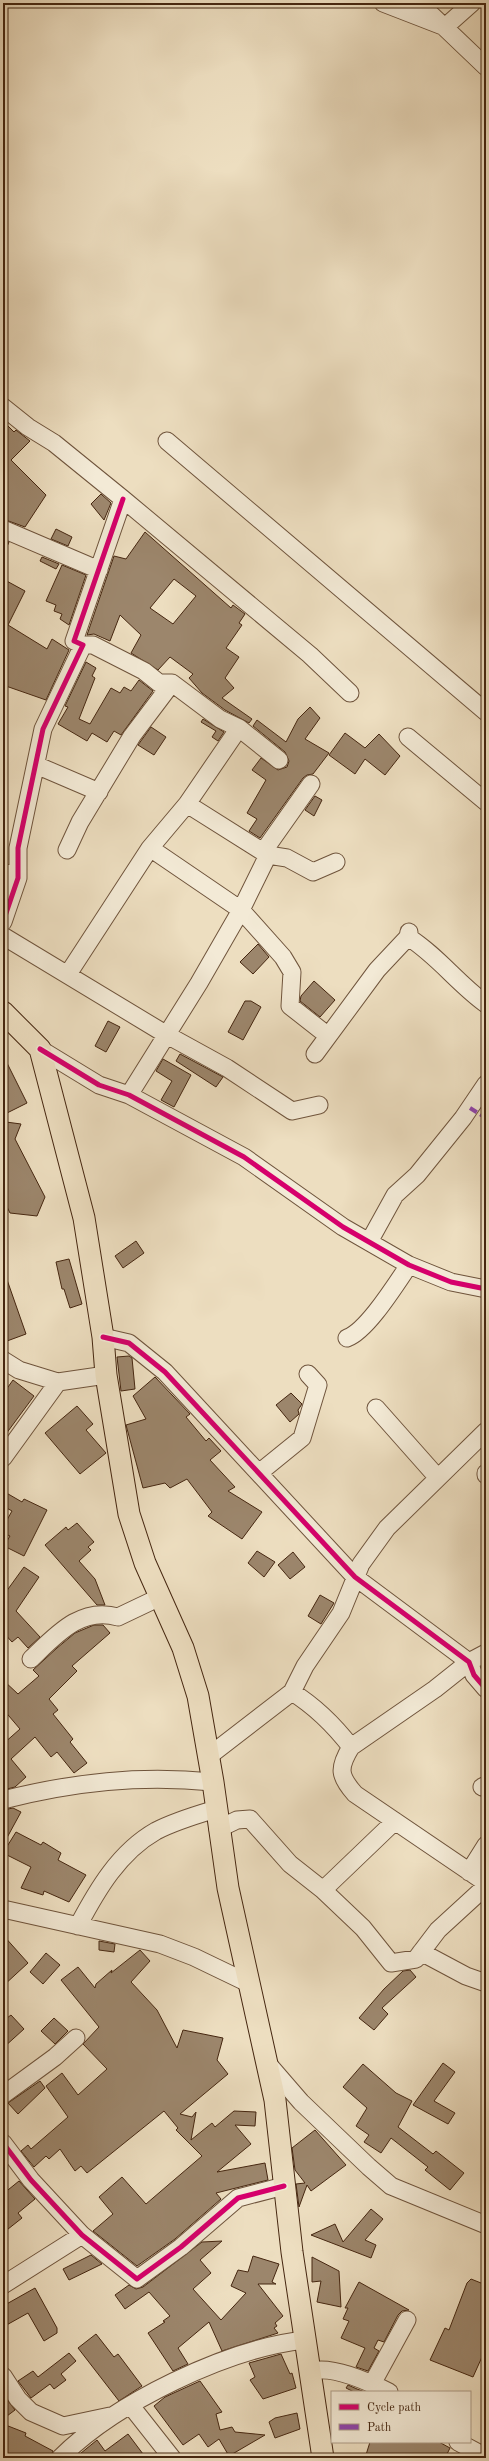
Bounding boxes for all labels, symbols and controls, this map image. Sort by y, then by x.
legend [331,2391,471,2443]
text: Cycle path [367,2402,422,2414]
text: Path [367,2422,392,2434]

